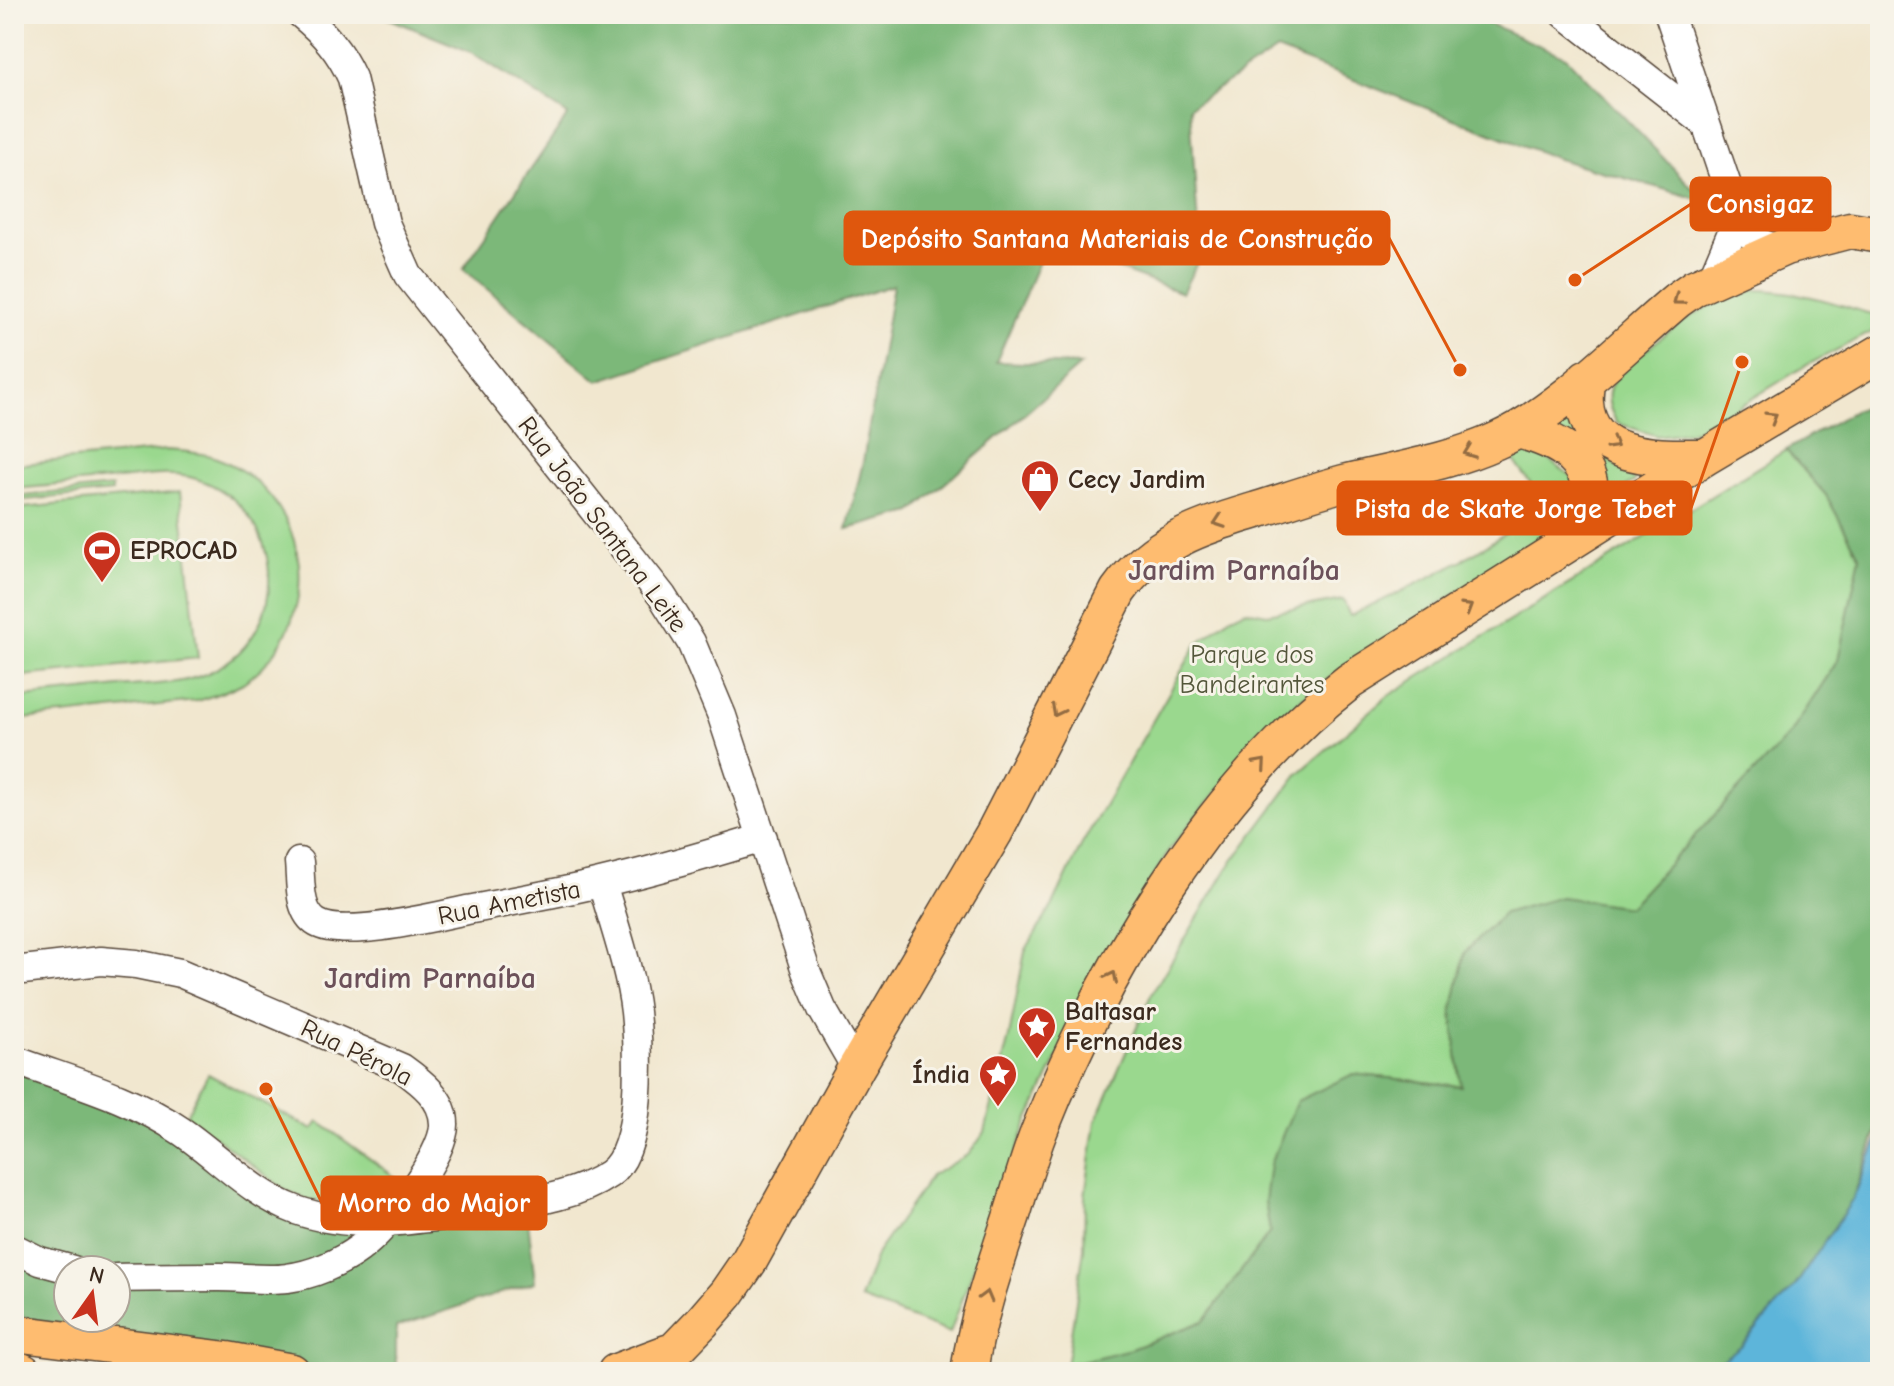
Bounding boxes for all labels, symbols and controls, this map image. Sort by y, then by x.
callout: Consigaz [1691,178,1830,230]
text: Consigaz [1707,188,1813,220]
callout: Depósito Santana Materiais de Construção [845,212,1389,264]
text: Depósito Santana Materiais de Construção [861,223,1373,255]
one-way arrow [1672,291,1686,305]
street label: Rua João Santana Leite [511,411,693,638]
one-way arrow [1763,411,1778,427]
one-way arrow [1604,434,1619,450]
one-way arrow [1463,442,1477,459]
shop icon: Cecy Jardim [1019,458,1061,513]
place label: Cecy Jardim [1068,465,1206,495]
callout: Pista de Skate Jorge Tebet [1338,482,1691,534]
text: Pista de Skate Jorge Tebet [1354,493,1676,525]
one-way arrow [1212,513,1226,529]
sports icon: EPROCAD [81,529,123,584]
place label: EPROCAD [130,536,238,566]
district label: Jardim Parnaíba [1128,553,1340,588]
one-way arrow [1458,602,1472,617]
park label: Parque dos Bandeirantes [1180,640,1324,700]
one-way arrow [1051,703,1066,718]
one-way arrow [1251,759,1265,774]
street label: Rua Ametista [435,874,583,932]
district label: Jardim Parnaíba [324,961,536,996]
one-way arrow [1102,970,1118,985]
place label: Baltasar Fernandes [1065,997,1182,1057]
place icon: Baltasar Fernandes [1016,1005,1058,1060]
street label: Rua Pérola [296,1013,417,1093]
place icon: Índia [977,1053,1019,1108]
place label: Índia [912,1059,970,1090]
callout: Morro do Major [322,1177,546,1229]
text: Morro do Major [338,1187,531,1219]
north arrow [52,1254,132,1334]
text: N [86,1261,107,1290]
one-way arrow [977,1290,994,1303]

